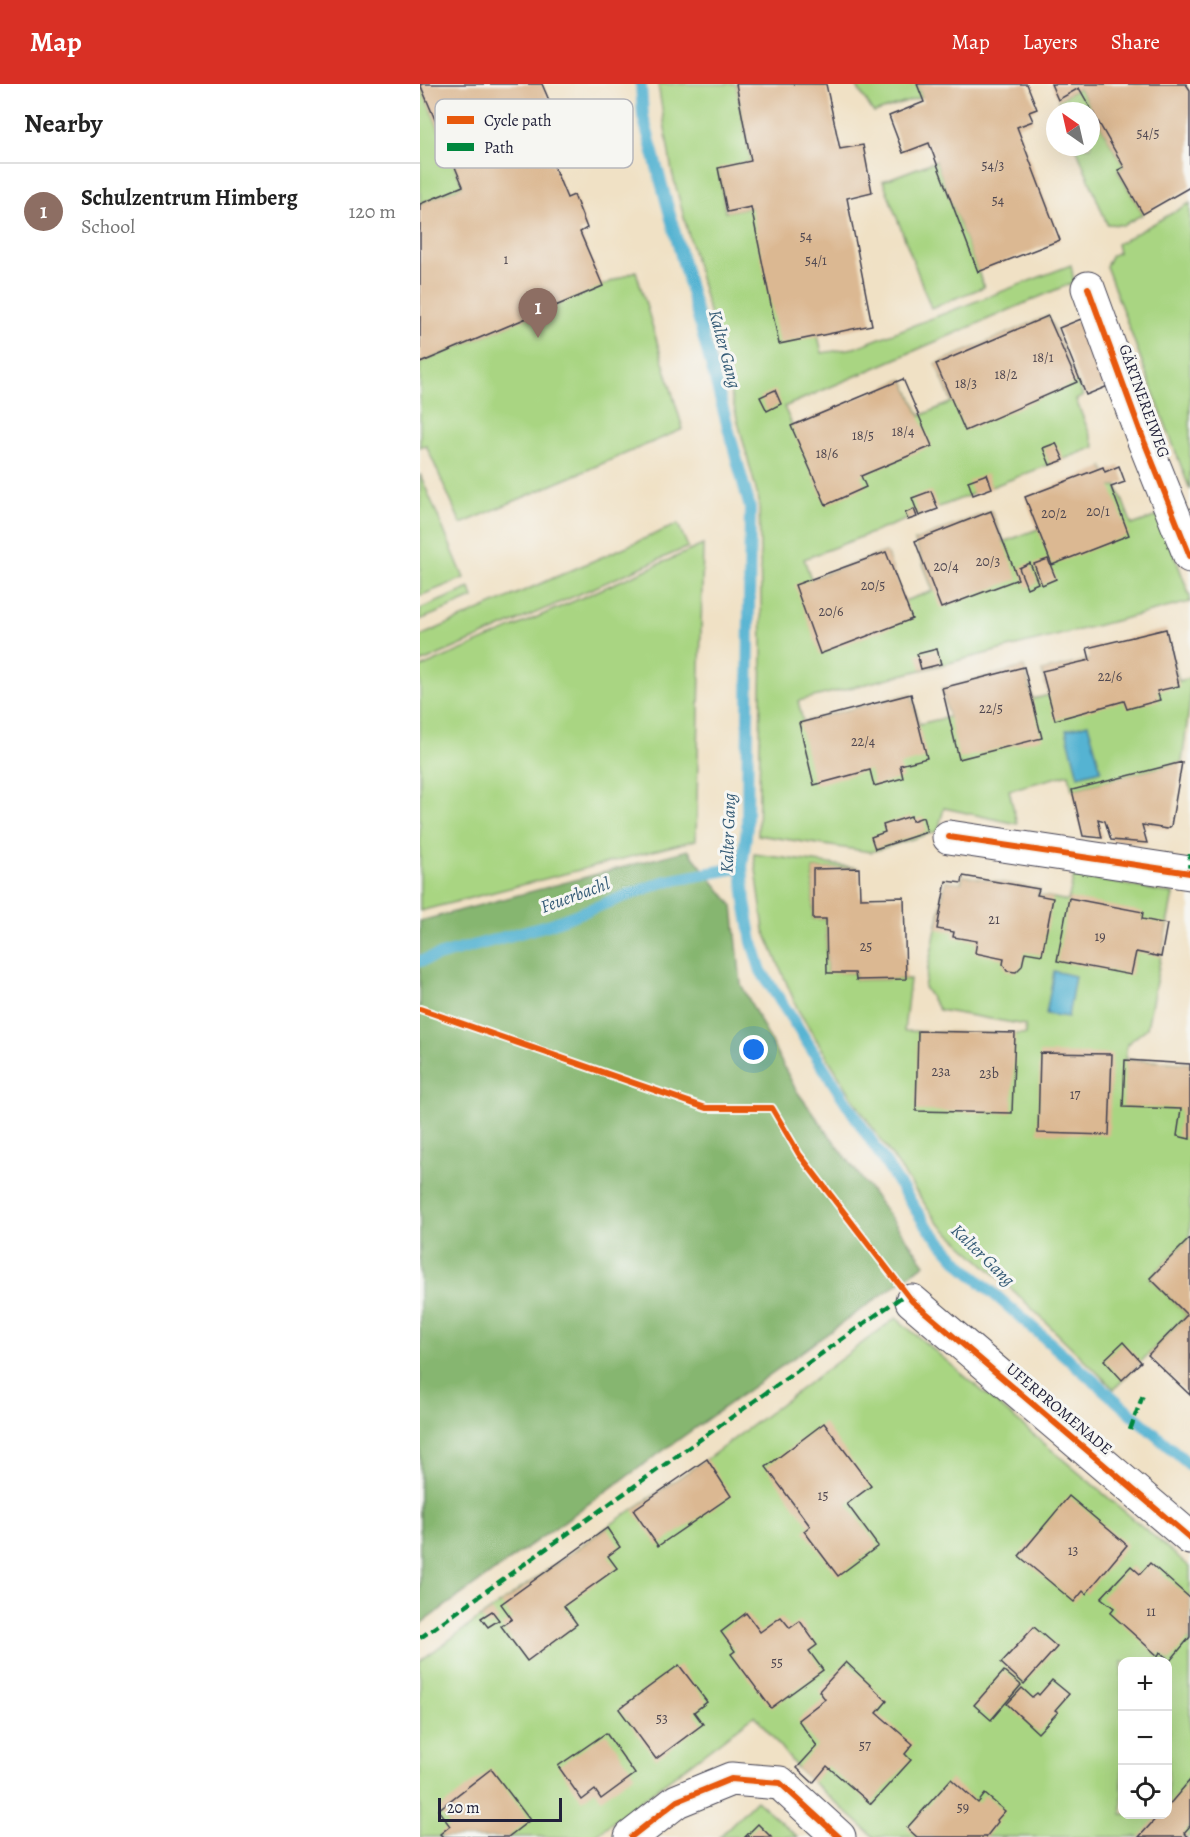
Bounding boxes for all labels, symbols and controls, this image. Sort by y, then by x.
text: Map [30,23,82,61]
text: Map [951,28,990,56]
text: Layers [1023,28,1078,56]
text: Share [1111,28,1160,56]
legend [435,99,633,168]
north arrow [1046,102,1100,156]
text: Nearby [24,106,103,141]
text: Cycle path [484,110,552,132]
house number: 54/5 [1137,124,1160,143]
text: Path [484,137,514,159]
house number: 54/3 [982,156,1005,175]
text: Schulzentrum Himberg [81,183,298,213]
house number: 54 [992,191,1004,210]
text: 1 [40,198,47,225]
text: 120 m [348,198,396,225]
text: School [81,213,135,240]
house number: 54 [800,227,812,246]
house number: 1 [504,250,509,269]
house number: 54/1 [805,251,827,270]
pin: 1 [518,288,558,338]
water label: Kalter Gang [703,307,747,391]
street label: GÄRTNEREIWEG [1113,341,1175,461]
house number: 18/1 [1033,348,1054,367]
house number: 18/2 [995,365,1018,384]
house number: 18/3 [955,374,977,393]
house number: 18/4 [892,422,914,441]
house number: 18/5 [852,426,874,445]
house number: 18/6 [816,444,838,463]
house number: 20/1 [1086,502,1110,521]
house number: 20/2 [1041,504,1067,523]
house number: 20/3 [976,552,1000,571]
house number: 20/4 [933,557,959,576]
house number: 20/5 [861,576,885,595]
house number: 20/6 [818,602,844,621]
house number: 22/6 [1098,667,1122,686]
house number: 22/5 [979,699,1003,718]
house number: 22/4 [851,732,875,751]
water label: Kalter Gang [715,793,741,873]
water label: Feuerbachl [537,871,613,919]
house number: 21 [988,910,1000,929]
house number: 19 [1094,927,1106,946]
house number: 25 [860,937,872,956]
your location [739,1035,768,1064]
house number: 23a [932,1062,951,1081]
house number: 23b [979,1064,999,1083]
house number: 17 [1070,1085,1080,1104]
water label: Kalter Gang [946,1219,1020,1291]
street label: UFERPROMENADE [1001,1358,1117,1460]
house number: 15 [818,1486,828,1505]
house number: 13 [1068,1541,1078,1560]
house number: 11 [1146,1602,1156,1621]
house number: 55 [771,1653,783,1672]
map controls [1118,1657,1172,1819]
button: + [1118,1657,1172,1711]
house number: 53 [656,1709,668,1728]
button: − [1118,1711,1172,1765]
house number: 57 [859,1736,871,1755]
button: locate [1118,1765,1172,1819]
scale bar [438,1795,562,1822]
text: 20 m [447,1797,480,1819]
house number: 59 [957,1798,969,1817]

